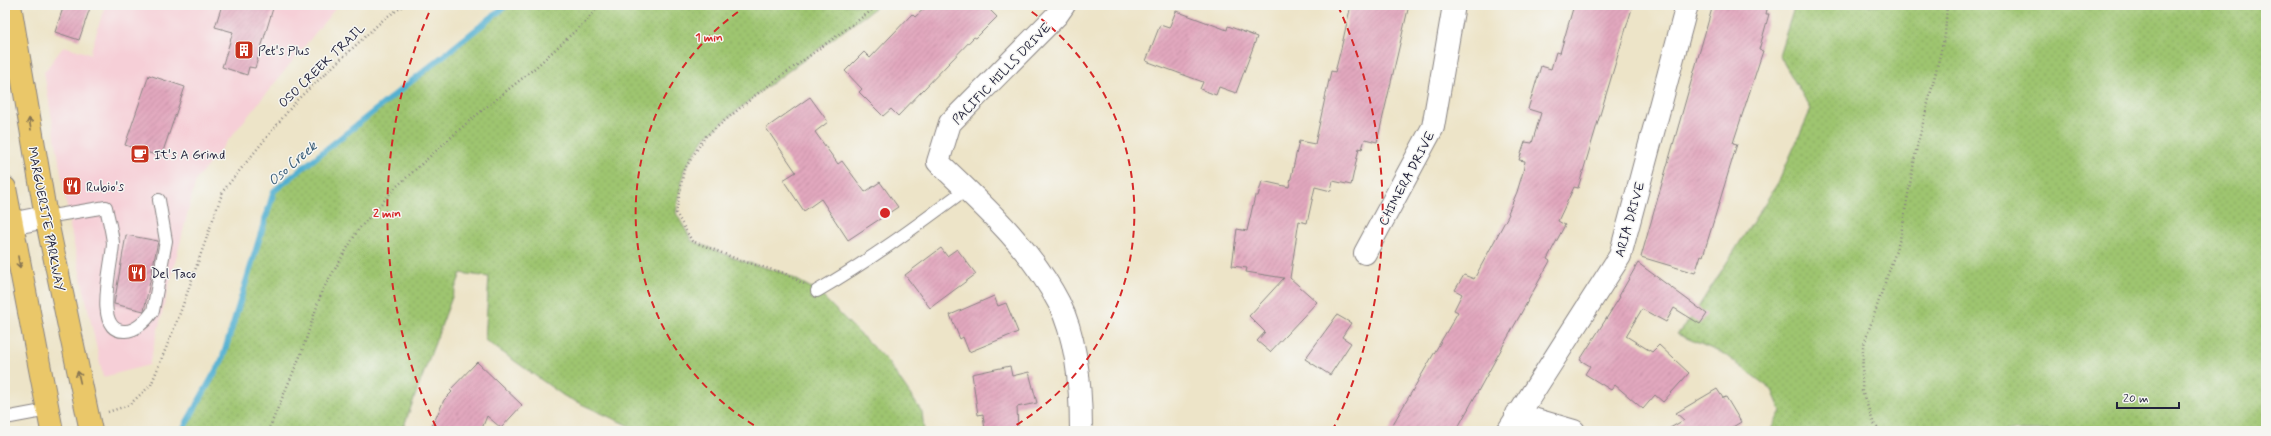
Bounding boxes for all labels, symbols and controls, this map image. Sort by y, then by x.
street label: PACIFIC HILLS DRIVE [949,19,1055,129]
street label: OSO CREEK TRAIL [275,20,369,112]
text: 1 min [695,30,723,46]
building icon: Pet's Plus [233,39,255,61]
place label: Pet's Plus [258,43,310,60]
one-way arrow [26,118,34,131]
street label: CHIMERA DRIVE [1375,129,1439,229]
water label: Oso Creek [264,137,322,190]
cafe icon: It's A Grind [129,143,151,165]
street label: MARGUERITE PARKWAY [23,145,68,294]
place label: It's A Grind [154,147,225,164]
restaurant icon: Rubio's [61,175,83,197]
place label: Rubio's [86,179,124,196]
street label: ARIA DRIVE [1612,180,1649,259]
text: 2 min [373,206,401,222]
centre of rings [878,206,892,220]
one-way arrow [15,255,23,268]
restaurant icon: Del Taco [126,262,148,284]
place label: Del Taco [151,266,196,283]
one-way arrow [75,371,83,384]
scale bar [2117,384,2179,410]
text: 20 m [2123,391,2149,407]

